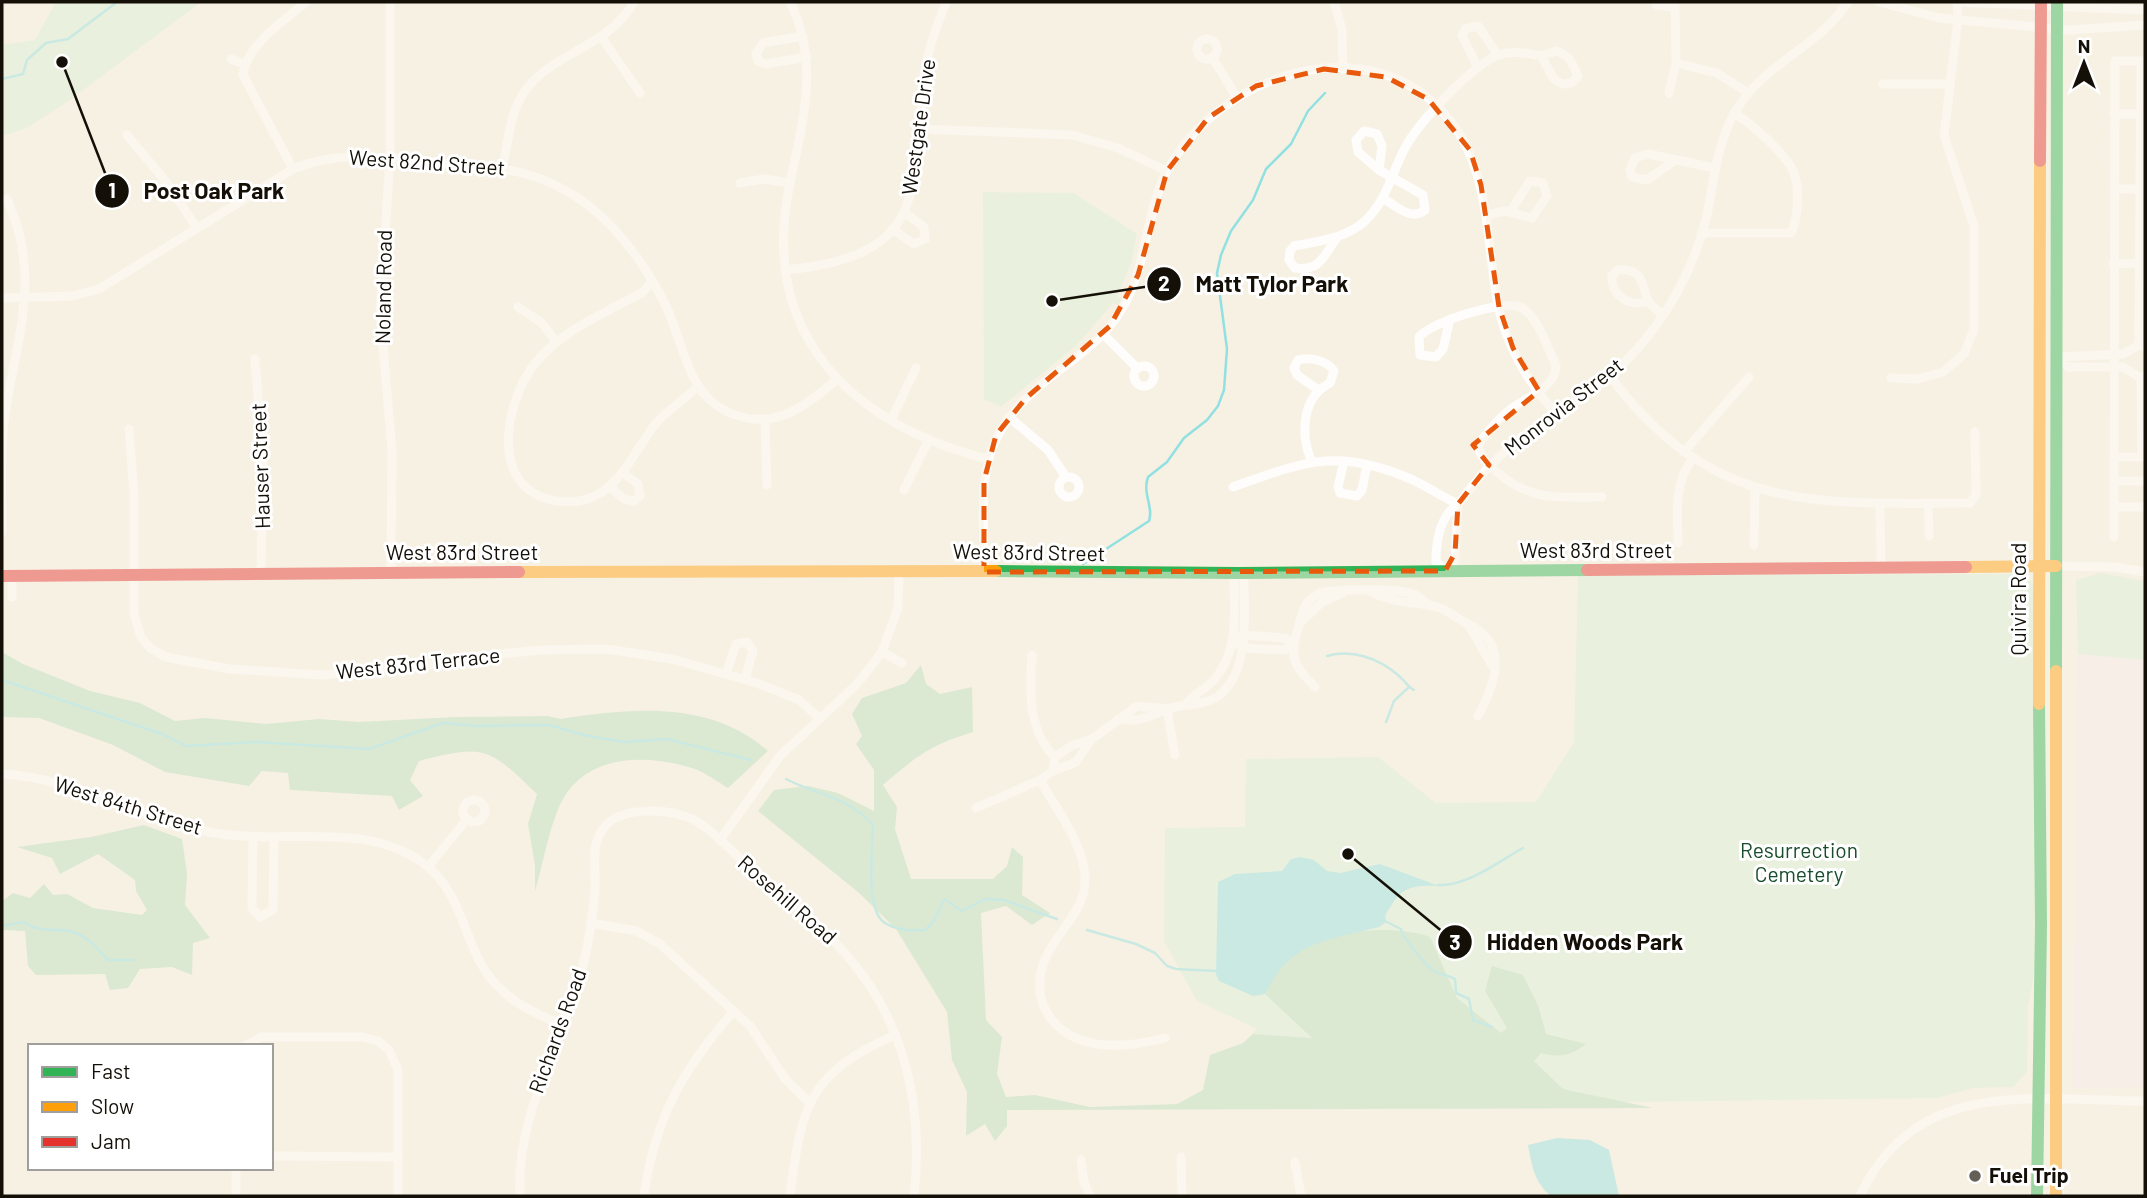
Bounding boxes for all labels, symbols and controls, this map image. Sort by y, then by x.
north arrow [2049,28,2119,98]
text: N [2078,34,2090,57]
street label: Westgate Drive [896,57,939,197]
street label: West 82nd Street [348,144,506,179]
callout: Post Oak Park [95,169,299,213]
text: Post Oak Park [144,176,284,204]
text: 1 [108,177,116,202]
street label: Noland Road [369,230,396,344]
callout: Matt Tylor Park [1147,262,1362,306]
text: Matt Tylor Park [1196,269,1348,297]
text: 2 [1158,270,1170,295]
street label: Monrovia Street [1499,352,1627,460]
street label: Hauser Street [245,403,274,530]
street label: West 83rd Street [1520,537,1672,562]
street label: West 83rd Street [952,538,1106,565]
street label: West 83rd Street [386,539,538,564]
street label: Quivira Road [2005,542,2030,656]
street label: West 83rd Terrace [334,641,501,684]
street label: West 84th Street [51,770,205,839]
park label: Resurrection Cemetery [1740,837,1858,886]
street label: Rosehill Road [734,849,842,948]
callout: Hidden Woods Park [1437,920,1697,964]
text: Hidden Woods Park [1487,927,1683,955]
text: 3 [1449,929,1461,954]
street label: Richards Road [522,965,591,1096]
legend [28,1044,273,1170]
text: Fast [91,1058,131,1083]
text: Slow [91,1093,134,1118]
text: Jam [91,1128,131,1153]
place label: Fuel Trip [1989,1162,2069,1187]
marker: Fuel Trip [1967,1168,1983,1184]

